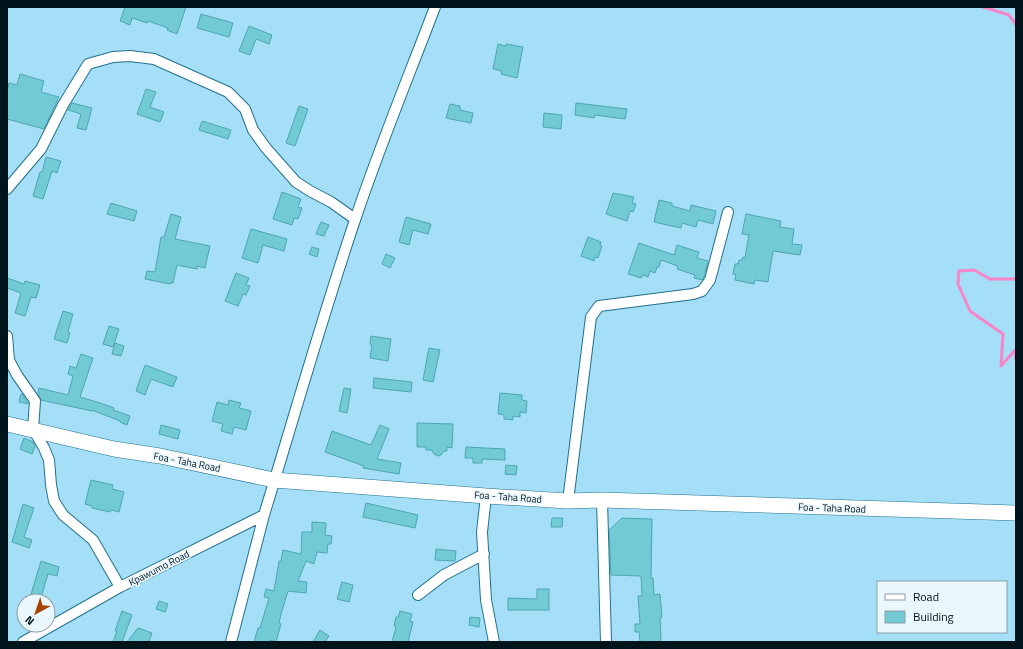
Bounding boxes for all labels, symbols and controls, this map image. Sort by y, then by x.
street label: Foa - Taha Road [152,448,222,476]
street label: Foa - Taha Road [474,487,542,507]
street label: Foa - Taha Road [798,499,866,517]
street label: Kpawumo Road [126,546,192,590]
legend [877,581,1007,633]
text: Road [913,587,939,606]
north arrow [16,593,56,633]
text: Building [913,607,954,626]
text: N [22,612,38,629]

